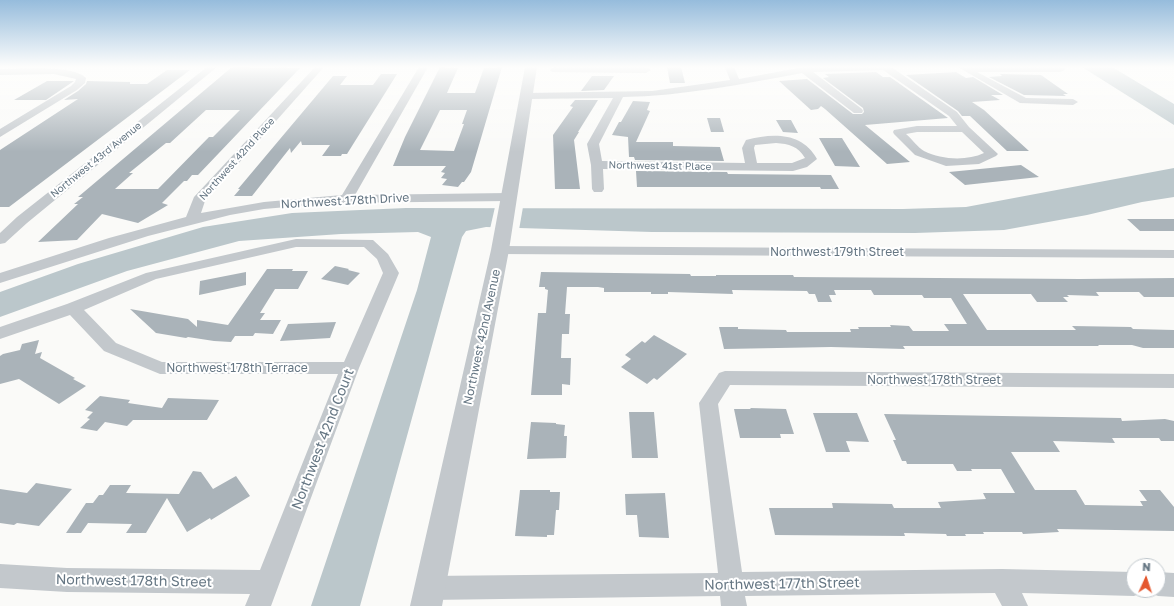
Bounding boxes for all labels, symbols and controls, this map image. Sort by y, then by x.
street label: Northwest 42nd Place [197,115,277,203]
street label: Northwest 43rd Avenue [48,120,144,200]
street label: Northwest 41st Place [609,159,711,173]
street label: Northwest 178th Drive [280,190,410,212]
street label: Northwest 179th Street [770,245,904,259]
street label: Northwest 42nd Avenue [461,268,503,406]
street label: Northwest 178th Terrace [166,361,308,375]
street label: Northwest 42nd Court [288,366,358,512]
street label: Northwest 178th Street [867,373,1001,387]
north arrow [1126,558,1166,598]
text: N [1142,560,1151,573]
street label: Northwest 178th Street [56,571,212,591]
street label: Northwest 177th Street [704,574,860,594]

